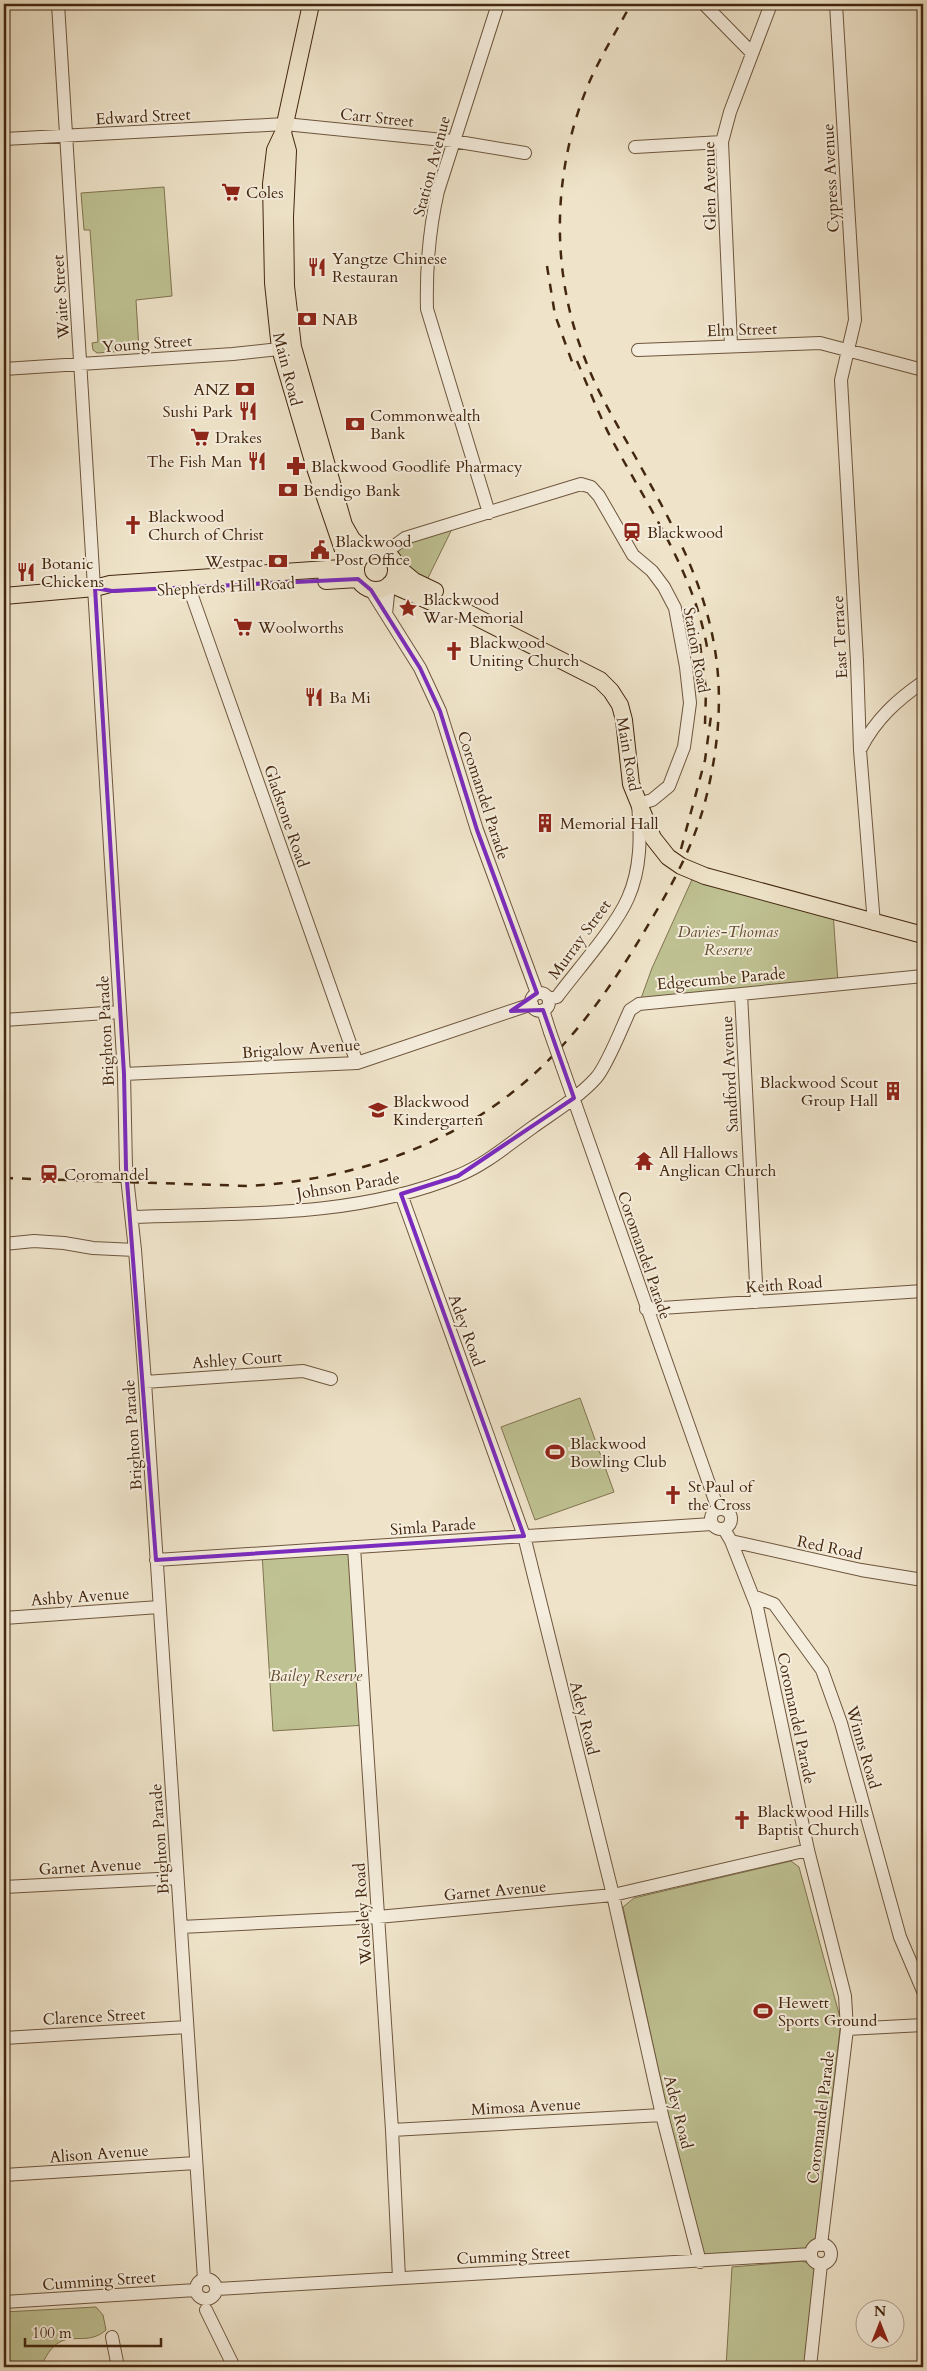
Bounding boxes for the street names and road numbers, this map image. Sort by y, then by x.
street label: Carr Street [339,103,415,133]
street label: Edward Street [95,104,191,130]
street label: Station Avenue [408,113,456,219]
street label: Cypress Avenue [817,123,845,233]
street label: Glen Avenue [698,141,722,231]
street label: Waite Street [47,254,75,341]
street label: Elm Street [707,318,778,342]
street label: Young Street [101,330,193,358]
street label: Main Road [267,330,307,409]
street label: Shepherds Hill Road [157,572,296,602]
street label: East Terrace [827,595,853,679]
street label: Station Road [678,606,714,695]
street label: Main Road [611,715,645,794]
street label: Coromandel Parade [452,728,514,862]
street label: Gladstone Road [258,762,314,871]
street label: Murray Street [543,895,616,984]
street label: Edgecumbe Parade [656,962,786,996]
street label: Brighton Parade [92,975,120,1087]
street label: Sandford Avenue [716,1015,744,1133]
street label: Brigalow Avenue [241,1034,361,1064]
street label: Johnson Parade [293,1167,401,1205]
street label: Coromandel Parade [612,1188,676,1322]
street label: Keith Road [745,1271,824,1299]
street label: Adey Road [443,1291,489,1370]
street label: Ashley Court [191,1346,283,1374]
street label: Brighton Parade [118,1379,148,1491]
street label: Simla Parade [389,1513,477,1541]
street label: Red Road [795,1530,865,1566]
street label: Ashby Avenue [30,1583,130,1611]
street label: Coromandel Parade [771,1650,821,1786]
street label: Adey Road [564,1679,604,1758]
street label: Winns Road [840,1702,885,1792]
street label: Brighton Parade [145,1783,175,1895]
street label: Garnet Avenue [38,1853,142,1881]
street label: Wolseley Road [348,1862,378,1967]
street label: Garnet Avenue [443,1876,547,1906]
street label: Clarence Street [42,2003,146,2031]
street label: Coromandel Parade [802,2049,840,2185]
street label: Adey Road [658,2073,698,2152]
street label: Mimosa Avenue [470,2093,582,2121]
street label: Alison Avenue [49,2140,149,2168]
street label: Cumming Street [456,2242,570,2270]
street label: Cumming Street [42,2266,156,2296]

